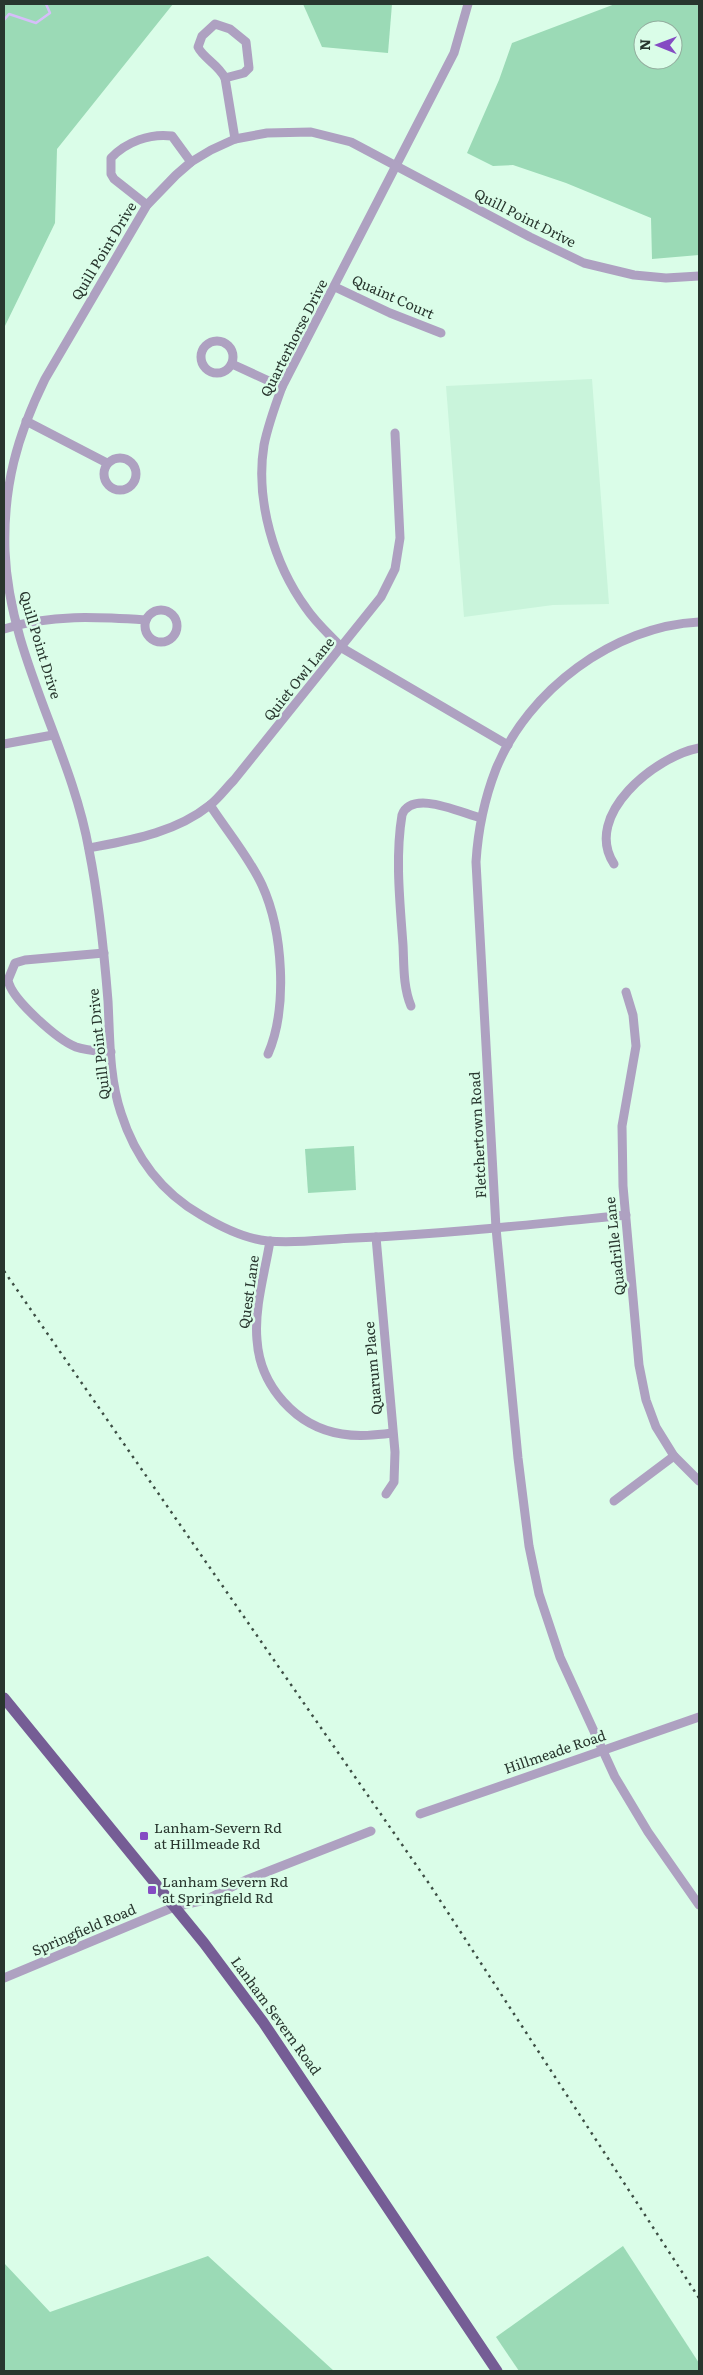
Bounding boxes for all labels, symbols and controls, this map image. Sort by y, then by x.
north arrow [633,20,683,70]
text: N [634,38,654,51]
street label: Quill Point Drive [471,183,580,251]
street label: Quill Point Drive [66,197,140,304]
street label: Quaint Court [349,269,438,323]
street label: Quarterhorse Drive [255,275,331,400]
street label: Quill Point Drive [15,588,67,701]
street label: Quiet Owl Lane [258,632,338,724]
street label: Quill Point Drive [82,987,114,1101]
street label: Fletchertown Road [464,1071,490,1199]
street label: Quadrille Lane [599,1196,629,1296]
street label: Quest Lane [233,1254,263,1330]
street label: Quarum Place [358,1321,386,1416]
street label: Hillmeade Road [501,1724,609,1778]
place label: Lanham-Severn Rd at Hillmeade Rd [154,1817,282,1853]
marker: Lanham-Severn Rd at Hillmeade Rd [138,1830,150,1842]
place label: Lanham Severn Rd at Springfield Rd [162,1871,289,1907]
marker: Lanham Severn Rd at Springfield Rd [146,1884,158,1896]
street label: Springfield Road [29,1898,139,1960]
street label: Lanham Severn Road [227,1952,327,2079]

